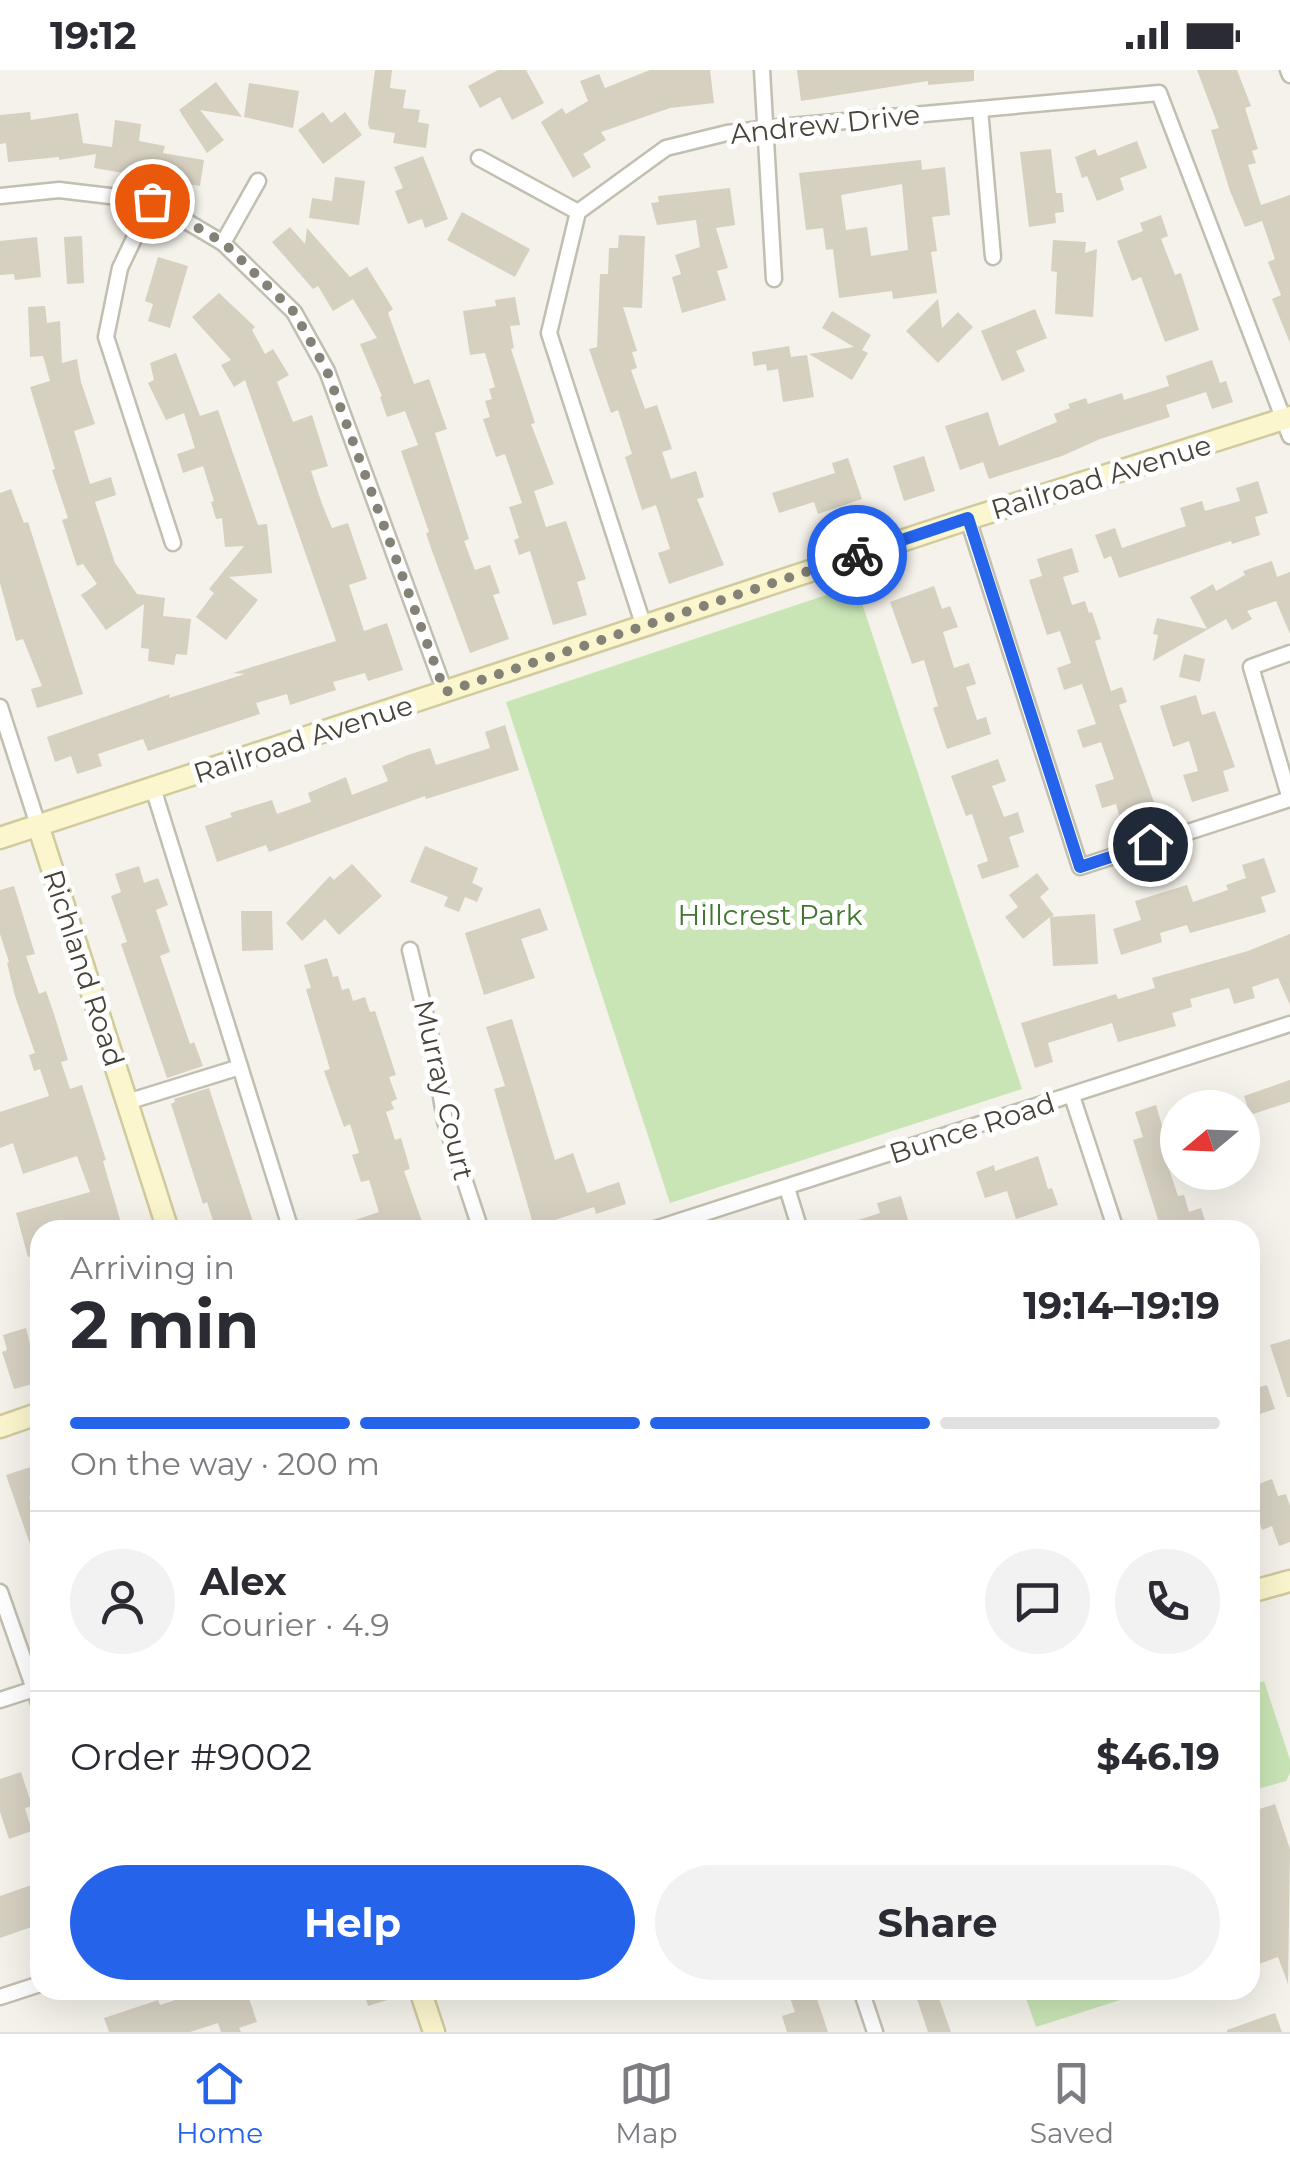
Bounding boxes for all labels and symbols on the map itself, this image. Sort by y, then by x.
street label: Andrew Drive [728,97,922,151]
pin [110,159,195,244]
street label: Railroad Avenue [987,427,1215,527]
courier [807,505,907,605]
street label: Railroad Avenue [189,688,417,790]
pin [1108,802,1193,887]
street label: Richland Road [36,865,132,1071]
park label: Hillcrest Park [677,898,863,932]
street label: Murray Court [407,997,481,1183]
street label: Bunce Road [885,1085,1059,1171]
north arrow [1160,1090,1260,1190]

